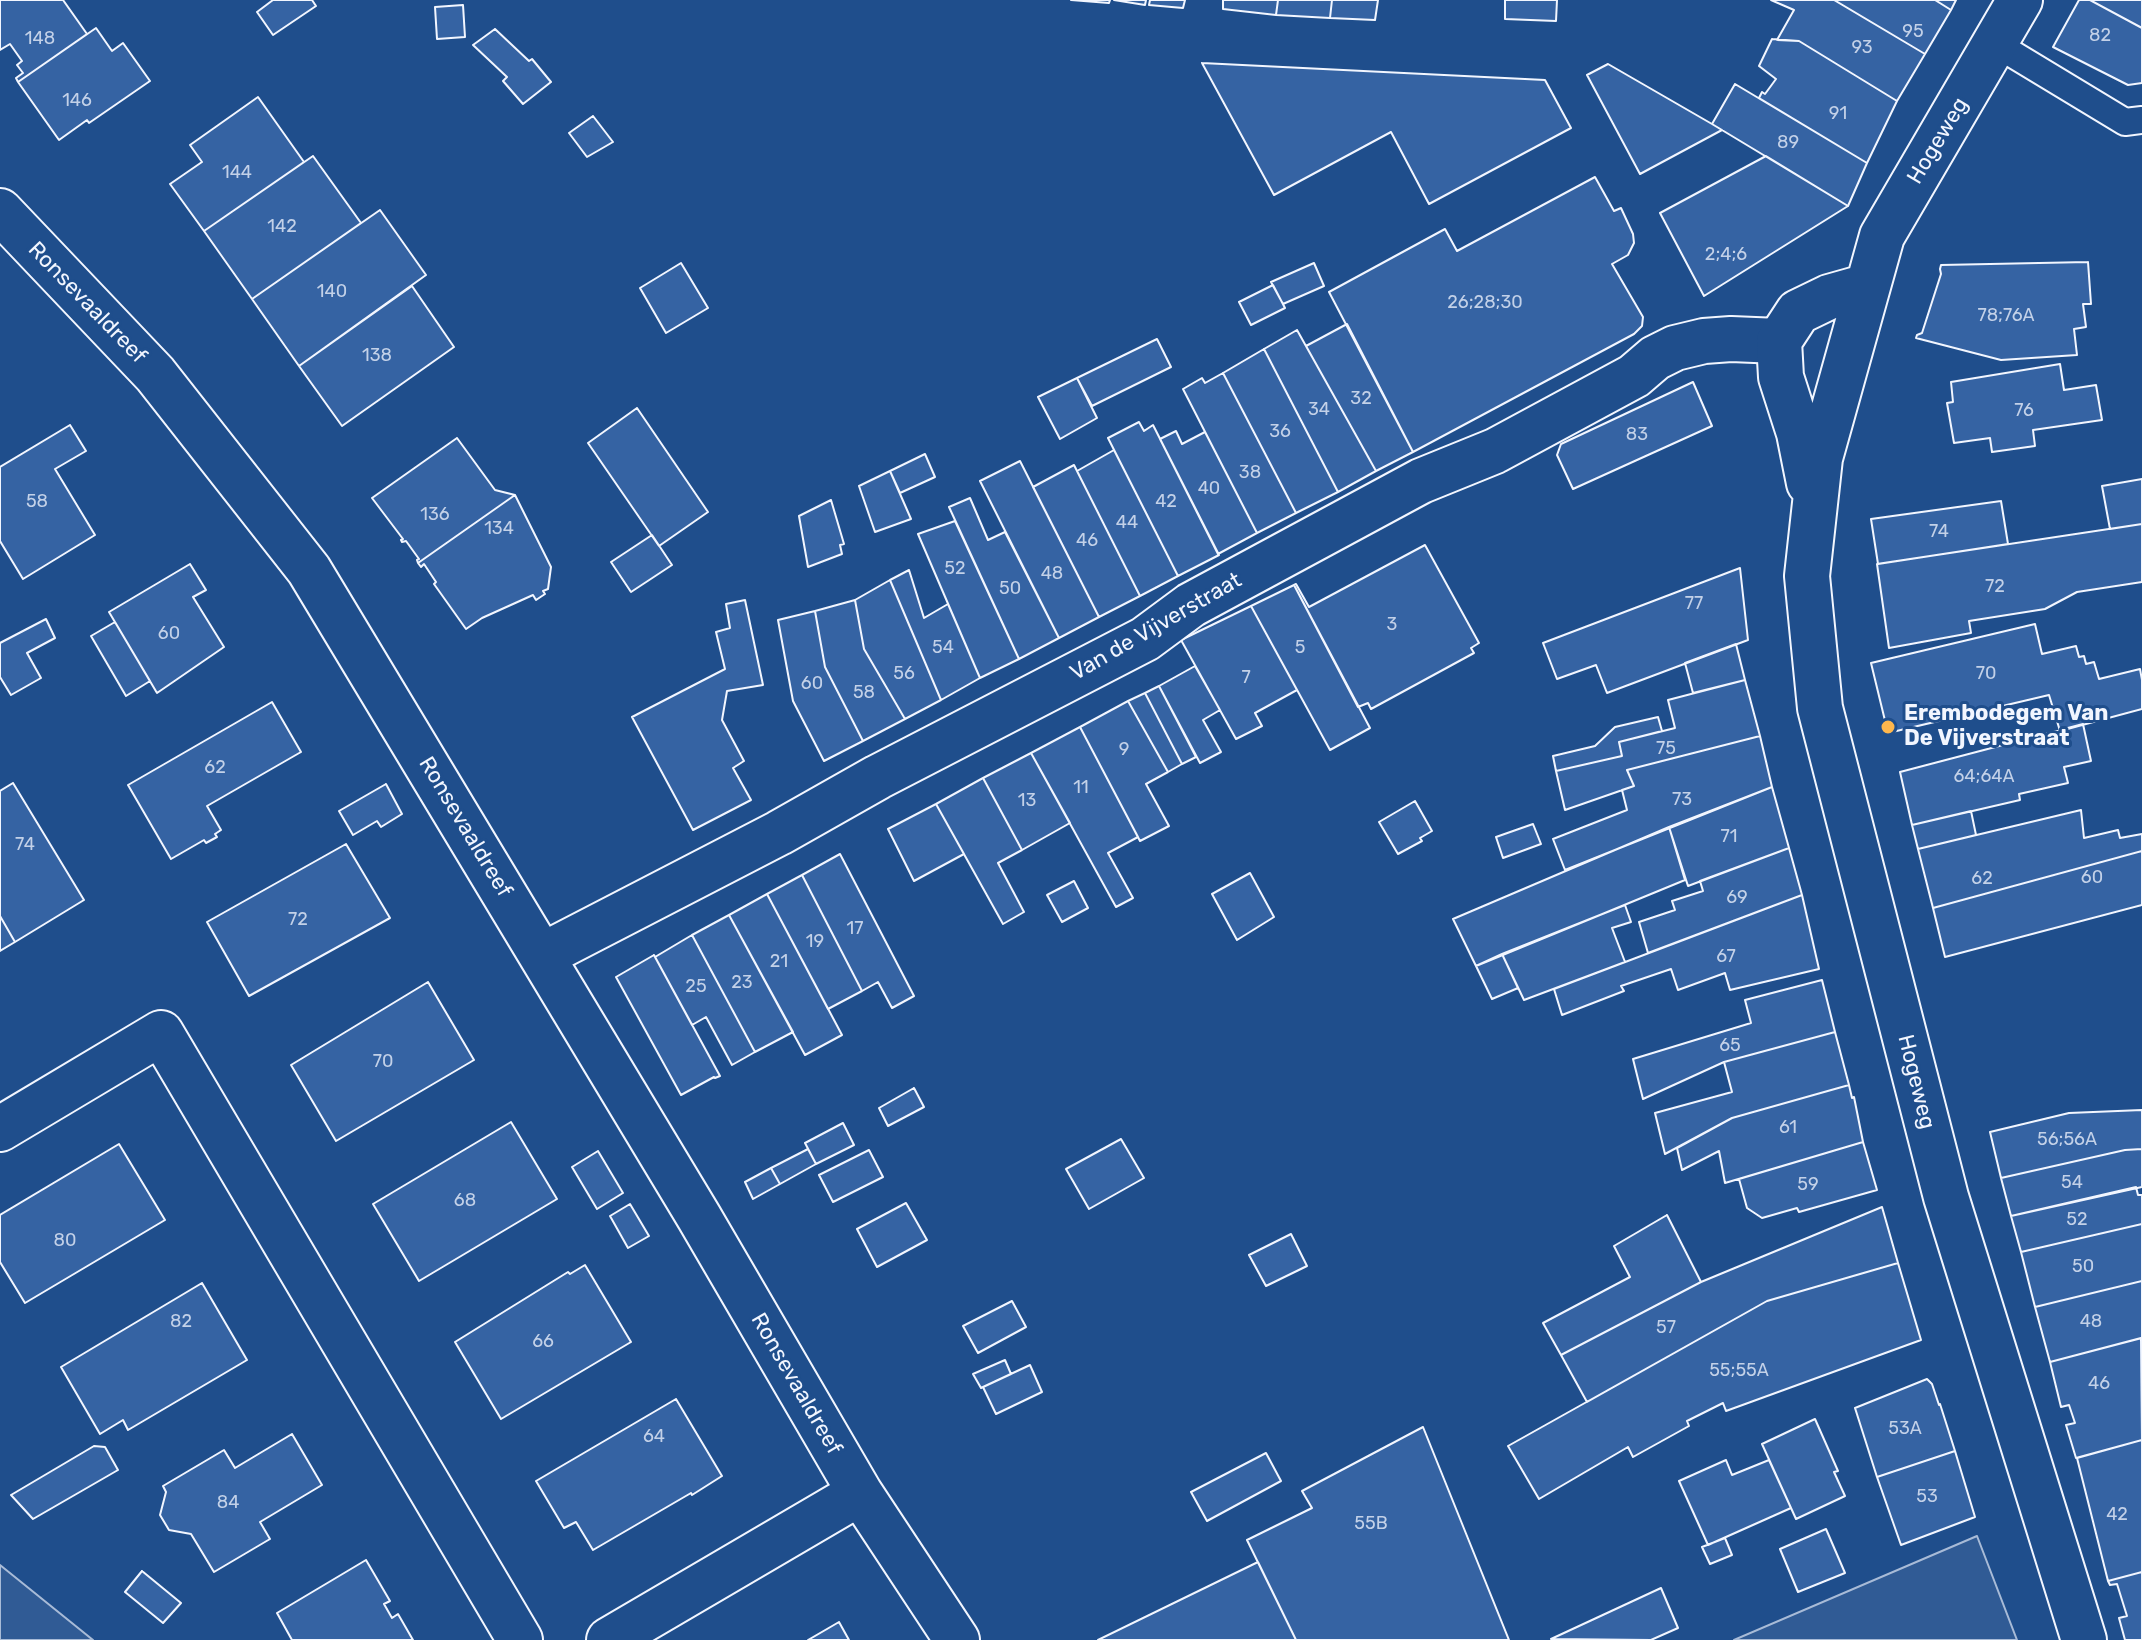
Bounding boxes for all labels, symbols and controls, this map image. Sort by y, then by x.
house number: 95 [1902,21,1924,43]
house number: 82 [2089,25,2111,47]
house number: 148 [25,28,55,50]
house number: 93 [1851,37,1873,59]
house number: 146 [62,90,92,112]
street label: Hogeweg [1902,93,1974,189]
house number: 91 [1829,103,1847,125]
house number: 89 [1777,132,1799,154]
house number: 144 [222,162,252,184]
house number: 142 [267,216,297,238]
street label: Ronsevaaldreef [22,237,152,369]
house number: 2;4;6 [1705,244,1747,266]
house number: 140 [317,281,347,303]
house number: 26;28;30 [1447,292,1523,314]
house number: 78;76A [1977,305,2035,327]
house number: 138 [362,345,392,367]
house number: 32 [1350,388,1372,410]
house number: 34 [1308,399,1330,421]
house number: 76 [2014,400,2034,422]
house number: 36 [1269,421,1291,443]
house number: 83 [1626,424,1648,446]
house number: 38 [1239,462,1261,484]
house number: 40 [1198,478,1220,500]
house number: 58 [26,491,48,513]
house number: 42 [1155,491,1177,513]
house number: 136 [420,504,450,526]
house number: 44 [1116,512,1138,534]
house number: 134 [484,518,514,540]
house number: 74 [1929,521,1949,543]
house number: 46 [1076,530,1098,552]
house number: 52 [944,558,966,580]
house number: 48 [1041,563,1063,585]
street label: Van de Vijverstraat [1066,567,1246,687]
house number: 72 [1985,576,2005,598]
house number: 50 [999,578,1021,600]
house number: 77 [1685,593,1703,615]
house number: 3 [1387,614,1397,636]
house number: 60 [158,623,180,645]
house number: 54 [932,637,954,659]
house number: 5 [1295,637,1305,659]
house number: 56 [893,663,915,685]
house number: 70 [1976,663,1996,685]
house number: 7 [1241,667,1251,689]
house number: 60 [801,673,823,695]
house number: 58 [853,682,875,704]
place label: Erembodegem Van De Vijverstraat [1904,701,2108,752]
marker: Erembodegem Van De Vijverstraat [1879,718,1897,736]
house number: 75 [1656,738,1676,760]
house number: 9 [1119,739,1129,761]
street label: Ronsevaaldreef [413,752,517,902]
house number: 62 [204,757,226,779]
house number: 64;64A [1953,766,2015,788]
house number: 11 [1073,777,1089,799]
house number: 73 [1672,789,1692,811]
house number: 13 [1018,790,1036,812]
house number: 71 [1721,826,1737,848]
house number: 74 [15,834,35,856]
house number: 60 [2081,867,2103,889]
house number: 62 [1971,868,1993,890]
house number: 69 [1726,887,1748,909]
house number: 72 [288,909,308,931]
house number: 17 [847,918,863,940]
house number: 19 [806,931,824,953]
house number: 67 [1716,946,1736,968]
house number: 21 [770,951,788,973]
house number: 23 [731,972,753,994]
house number: 25 [685,976,707,998]
street label: Hogeweg [1892,1032,1940,1132]
house number: 65 [1719,1035,1741,1057]
house number: 70 [373,1051,393,1073]
house number: 61 [1779,1117,1797,1139]
house number: 56;56A [2037,1129,2097,1151]
house number: 54 [2061,1172,2083,1194]
house number: 59 [1797,1174,1819,1196]
house number: 68 [454,1190,476,1212]
house number: 52 [2066,1209,2088,1231]
house number: 80 [54,1230,76,1252]
house number: 50 [2072,1256,2094,1278]
street label: Ronsevaaldreef [745,1309,847,1459]
house number: 82 [170,1311,192,1333]
house number: 48 [2080,1311,2102,1333]
house number: 57 [1656,1317,1676,1339]
house number: 66 [532,1331,554,1353]
house number: 55;55A [1709,1360,1769,1382]
house number: 46 [2088,1373,2110,1395]
house number: 53A [1888,1418,1922,1440]
house number: 64 [643,1426,665,1448]
house number: 53 [1916,1486,1938,1508]
house number: 84 [217,1492,239,1514]
house number: 42 [2106,1504,2128,1526]
house number: 55B [1354,1513,1388,1535]

